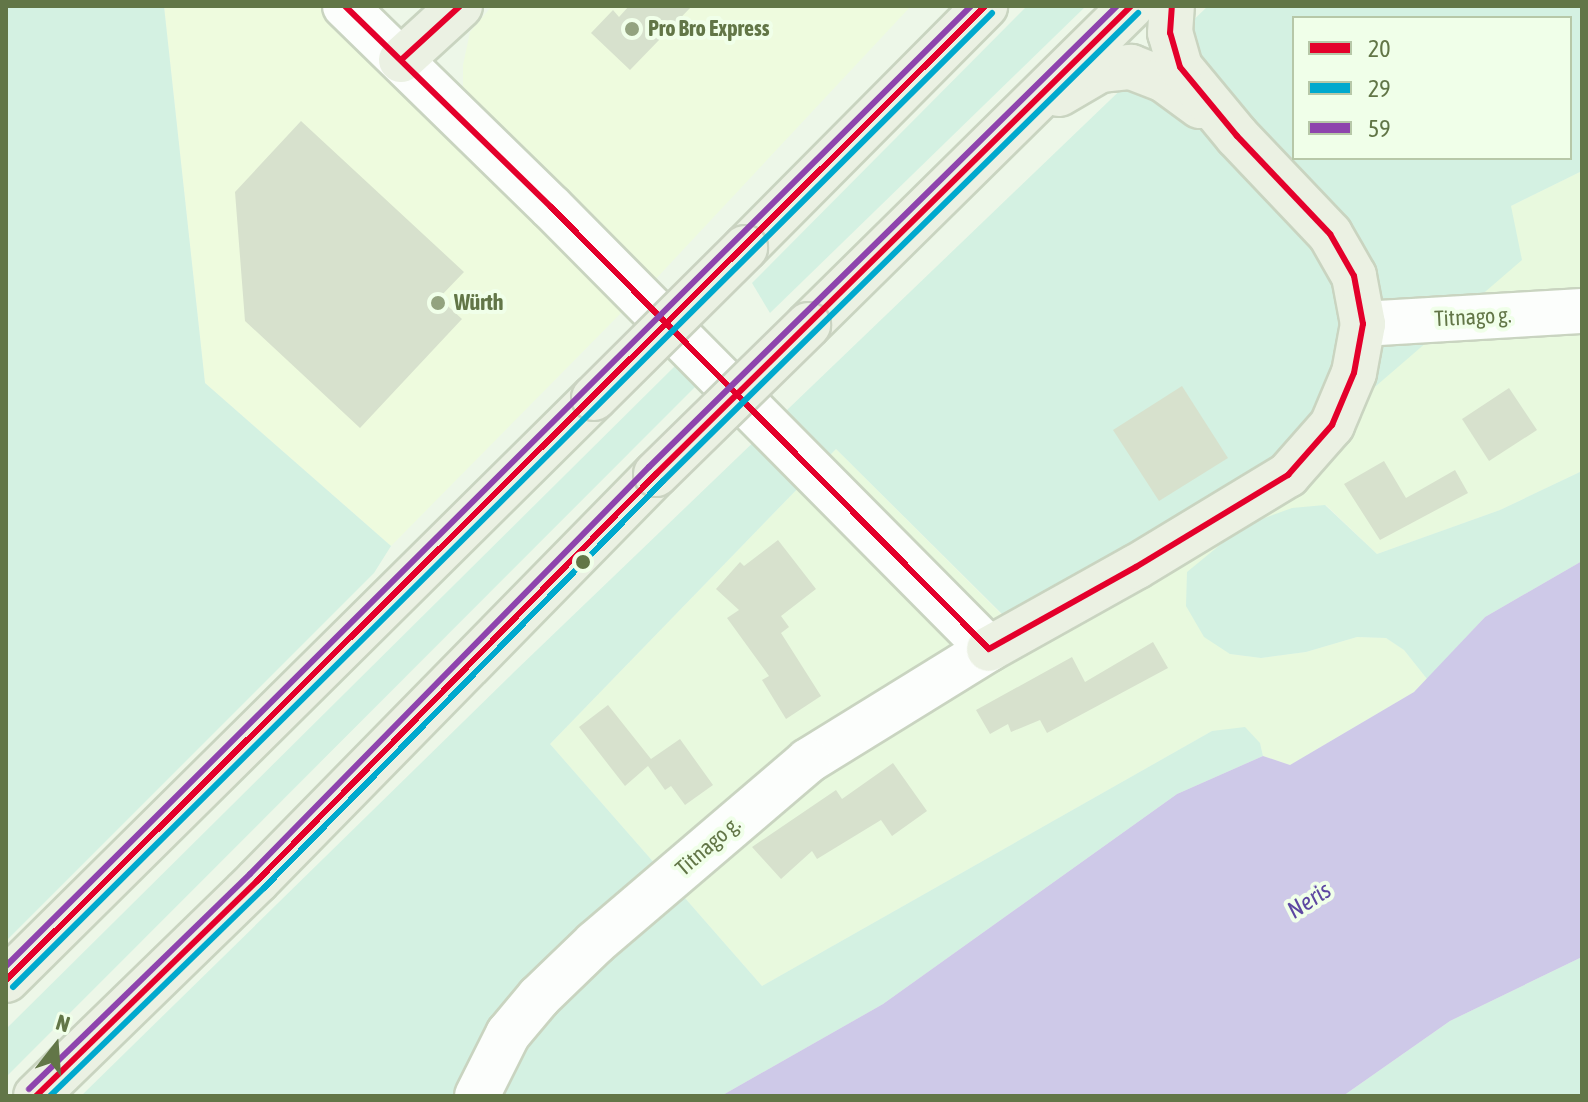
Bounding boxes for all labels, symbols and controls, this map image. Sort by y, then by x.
place label: Pro Bro Express [648,16,770,42]
legend [1292,16,1572,160]
marker: Pro Bro Express [623,20,641,38]
text: 20 [1368,35,1391,62]
text: 29 [1368,75,1391,102]
text: 59 [1368,115,1391,142]
place label: Würth [454,290,504,316]
marker: Würth [429,294,447,312]
street label: Titnago g. [1434,302,1512,332]
unlabelled marker [575,554,591,570]
street label: Titnago g. [670,811,746,881]
water label: Neris [1282,875,1336,925]
north arrow [16,1006,96,1086]
text: N [53,1009,73,1037]

